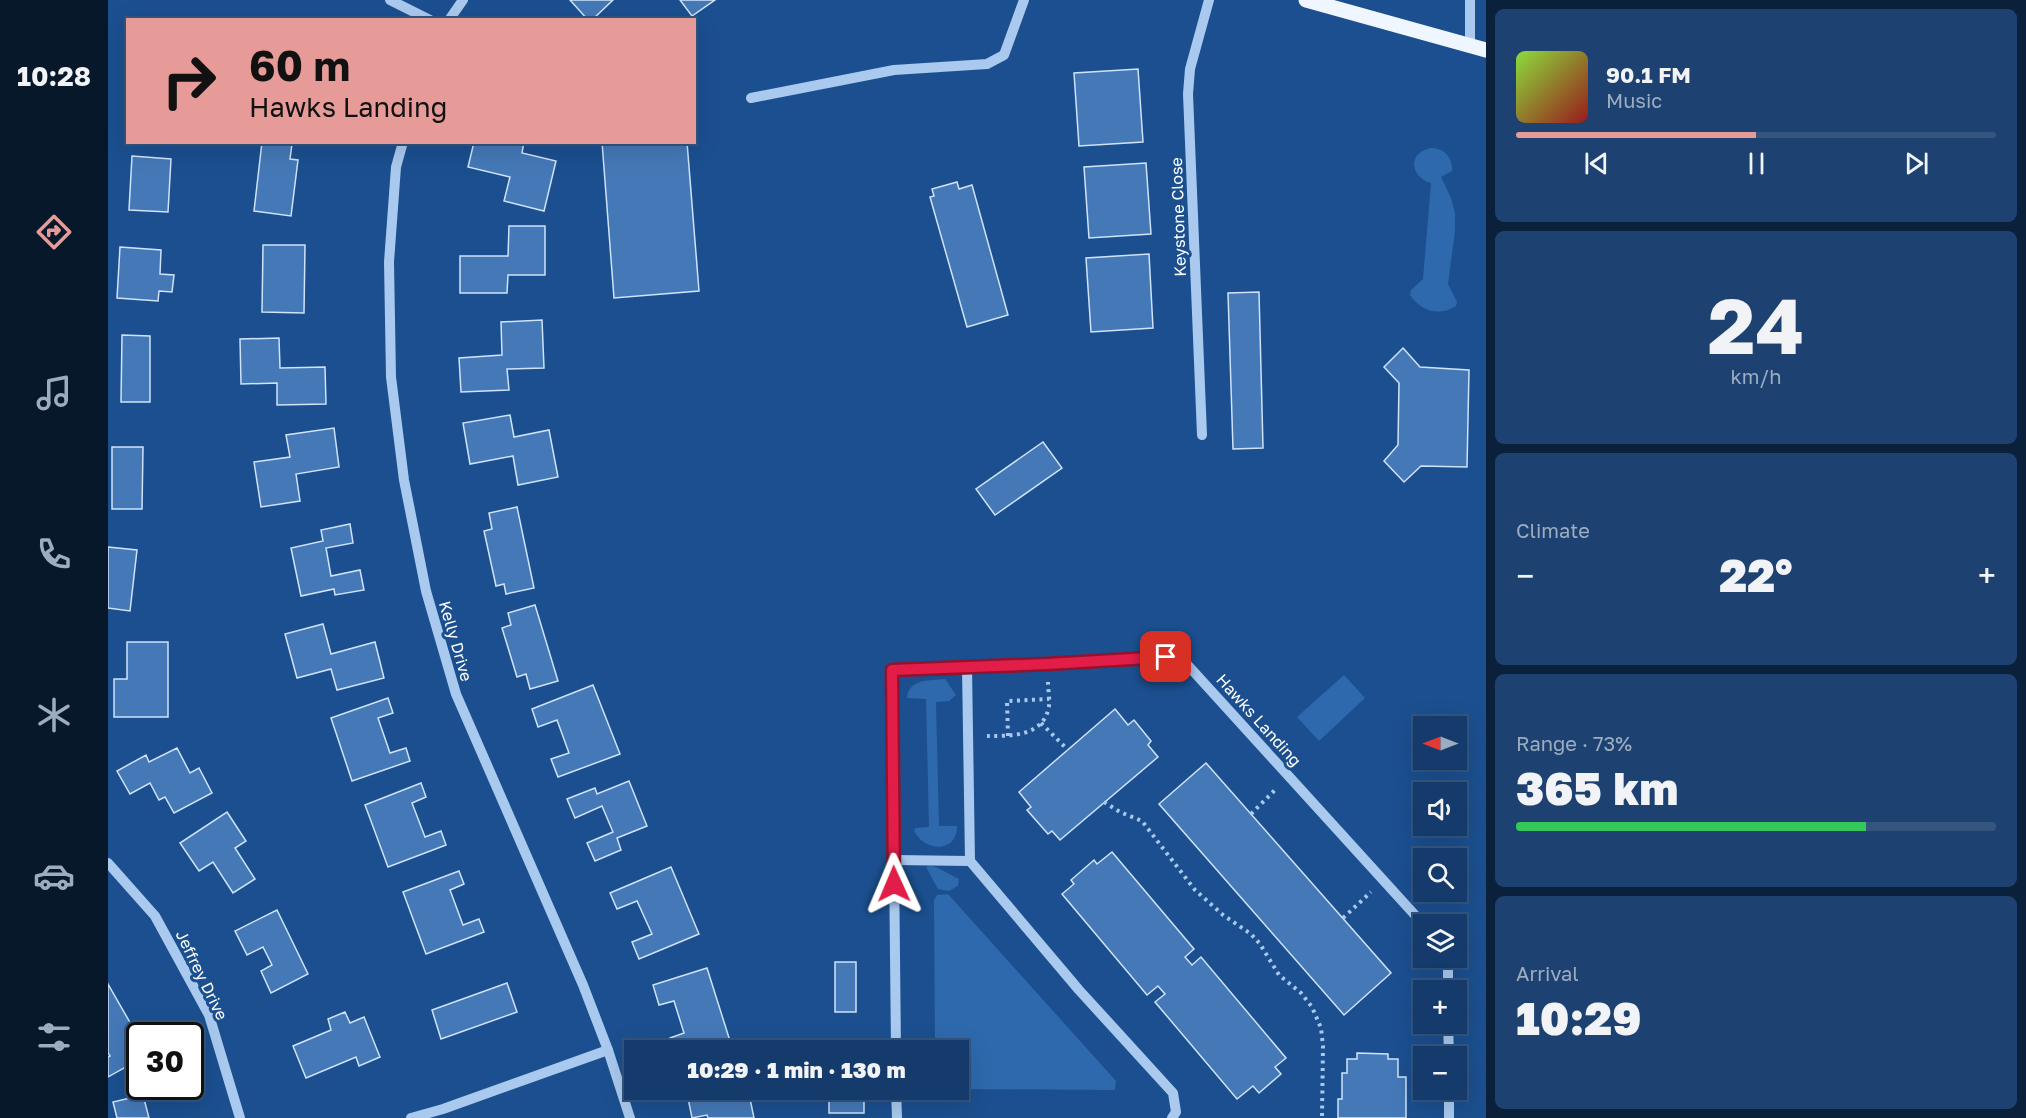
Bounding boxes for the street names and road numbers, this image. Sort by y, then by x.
street label: Keystone Close [1166,157,1190,277]
street label: Kelly Drive [435,599,477,683]
street label: Hawks Landing [1212,670,1306,770]
street label: Jeffrey Drive [172,927,232,1023]

